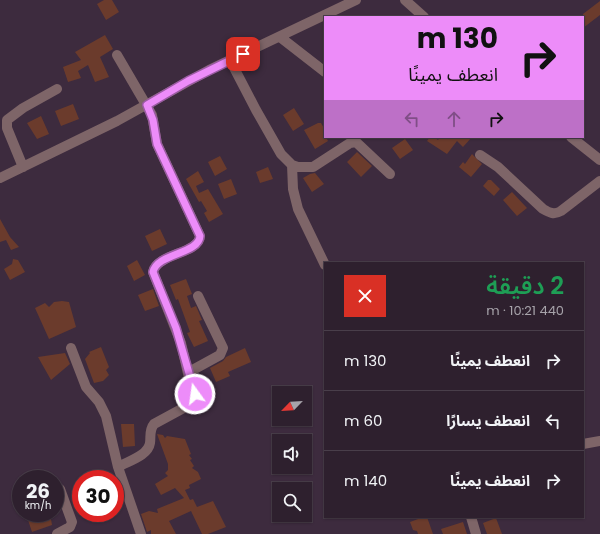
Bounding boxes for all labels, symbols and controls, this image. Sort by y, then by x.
text: 130 m [417,19,498,58]
icon: right [512,32,564,84]
pin [226,37,260,71]
icon: arrive [232,43,254,65]
text: انعطف يمينًا [408,62,498,87]
icon: left [401,108,423,130]
icon: ahead [443,108,465,130]
icon: right [485,108,507,130]
text: 2 دقيقة [486,269,564,302]
button: close [344,275,386,317]
text: 440 m · 10:21 [486,301,564,320]
text: 130 m [344,350,387,371]
text: انعطف يمينًا [450,350,530,371]
icon: right [542,350,564,372]
position arrow [174,373,216,415]
north arrow [272,386,312,426]
map controls [272,386,312,522]
text: 60 m [344,410,382,431]
text: انعطف يسارًا [446,410,530,431]
icon: left [542,410,564,432]
button: sound [272,434,312,474]
speed limit sign: 30 [72,470,124,522]
text: 140 m [344,470,387,491]
text: انعطف يمينًا [450,470,530,491]
icon: right [542,470,564,492]
text: 26 [26,477,50,505]
button: search [272,482,312,522]
text: km/h [25,498,51,513]

